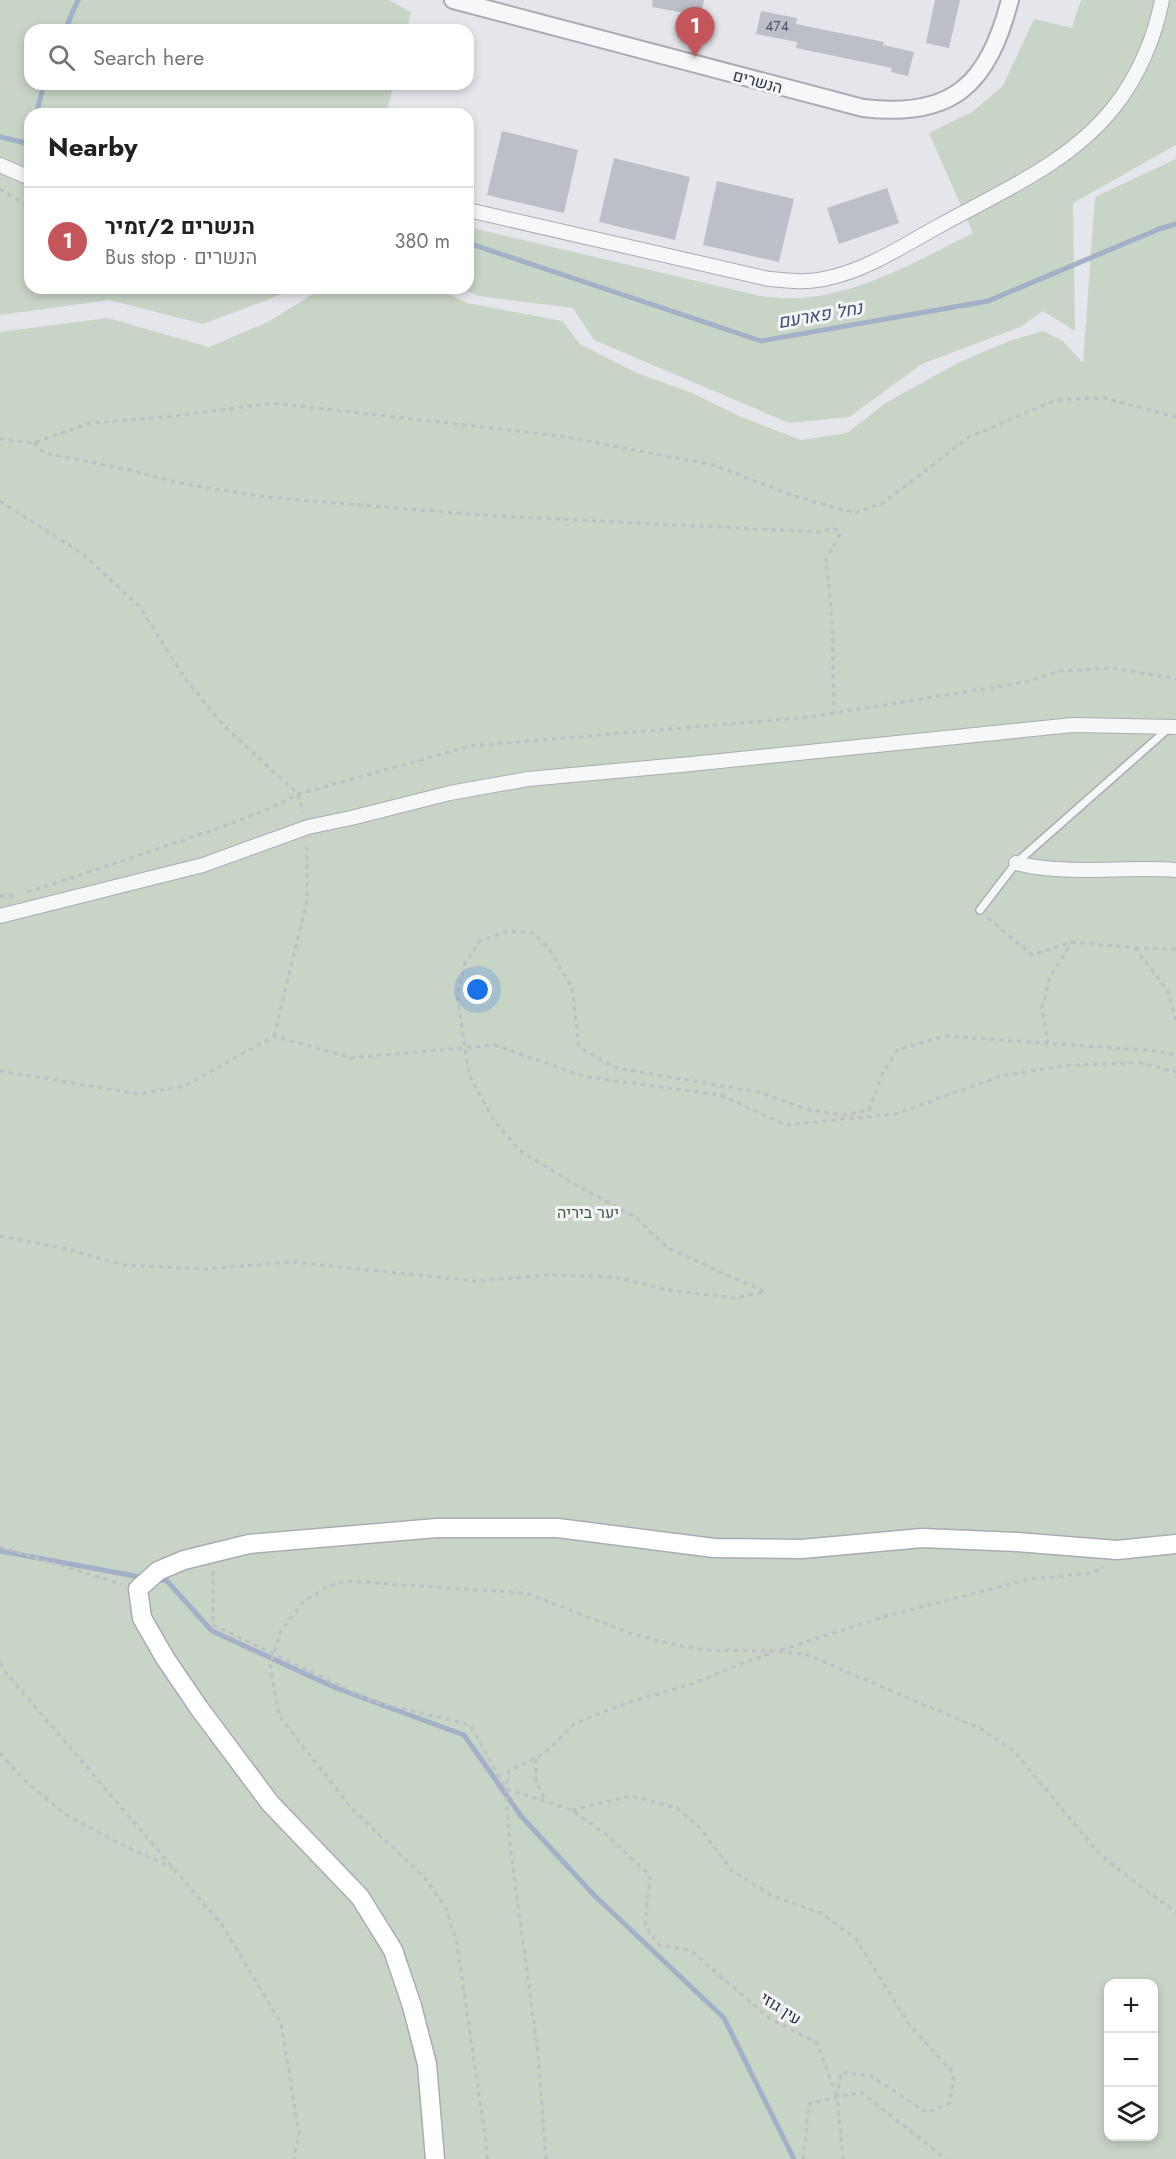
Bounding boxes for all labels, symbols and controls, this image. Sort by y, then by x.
pin: 1 [676,8,714,57]
house number: 474 [765,16,789,36]
search box [24,24,474,90]
icon: search [45,41,78,74]
text: Search here [93,41,204,73]
street label: הנשרים [730,64,785,99]
text: Nearby [48,128,137,166]
text: הנשרים 2/זמיר [105,210,255,242]
text: 1 [62,227,73,256]
text: 380 m [395,227,450,256]
text: Bus stop · הנשרים [105,243,257,272]
water label: נחל פארעם [776,295,866,335]
your location [463,975,492,1004]
park label: יער ביריה [557,1201,619,1224]
map controls [1104,1979,1158,2141]
button: + [1104,1979,1158,2033]
street label: עין גוזי [756,1987,806,2030]
button: − [1104,2033,1158,2087]
button: layers [1104,2087,1158,2141]

